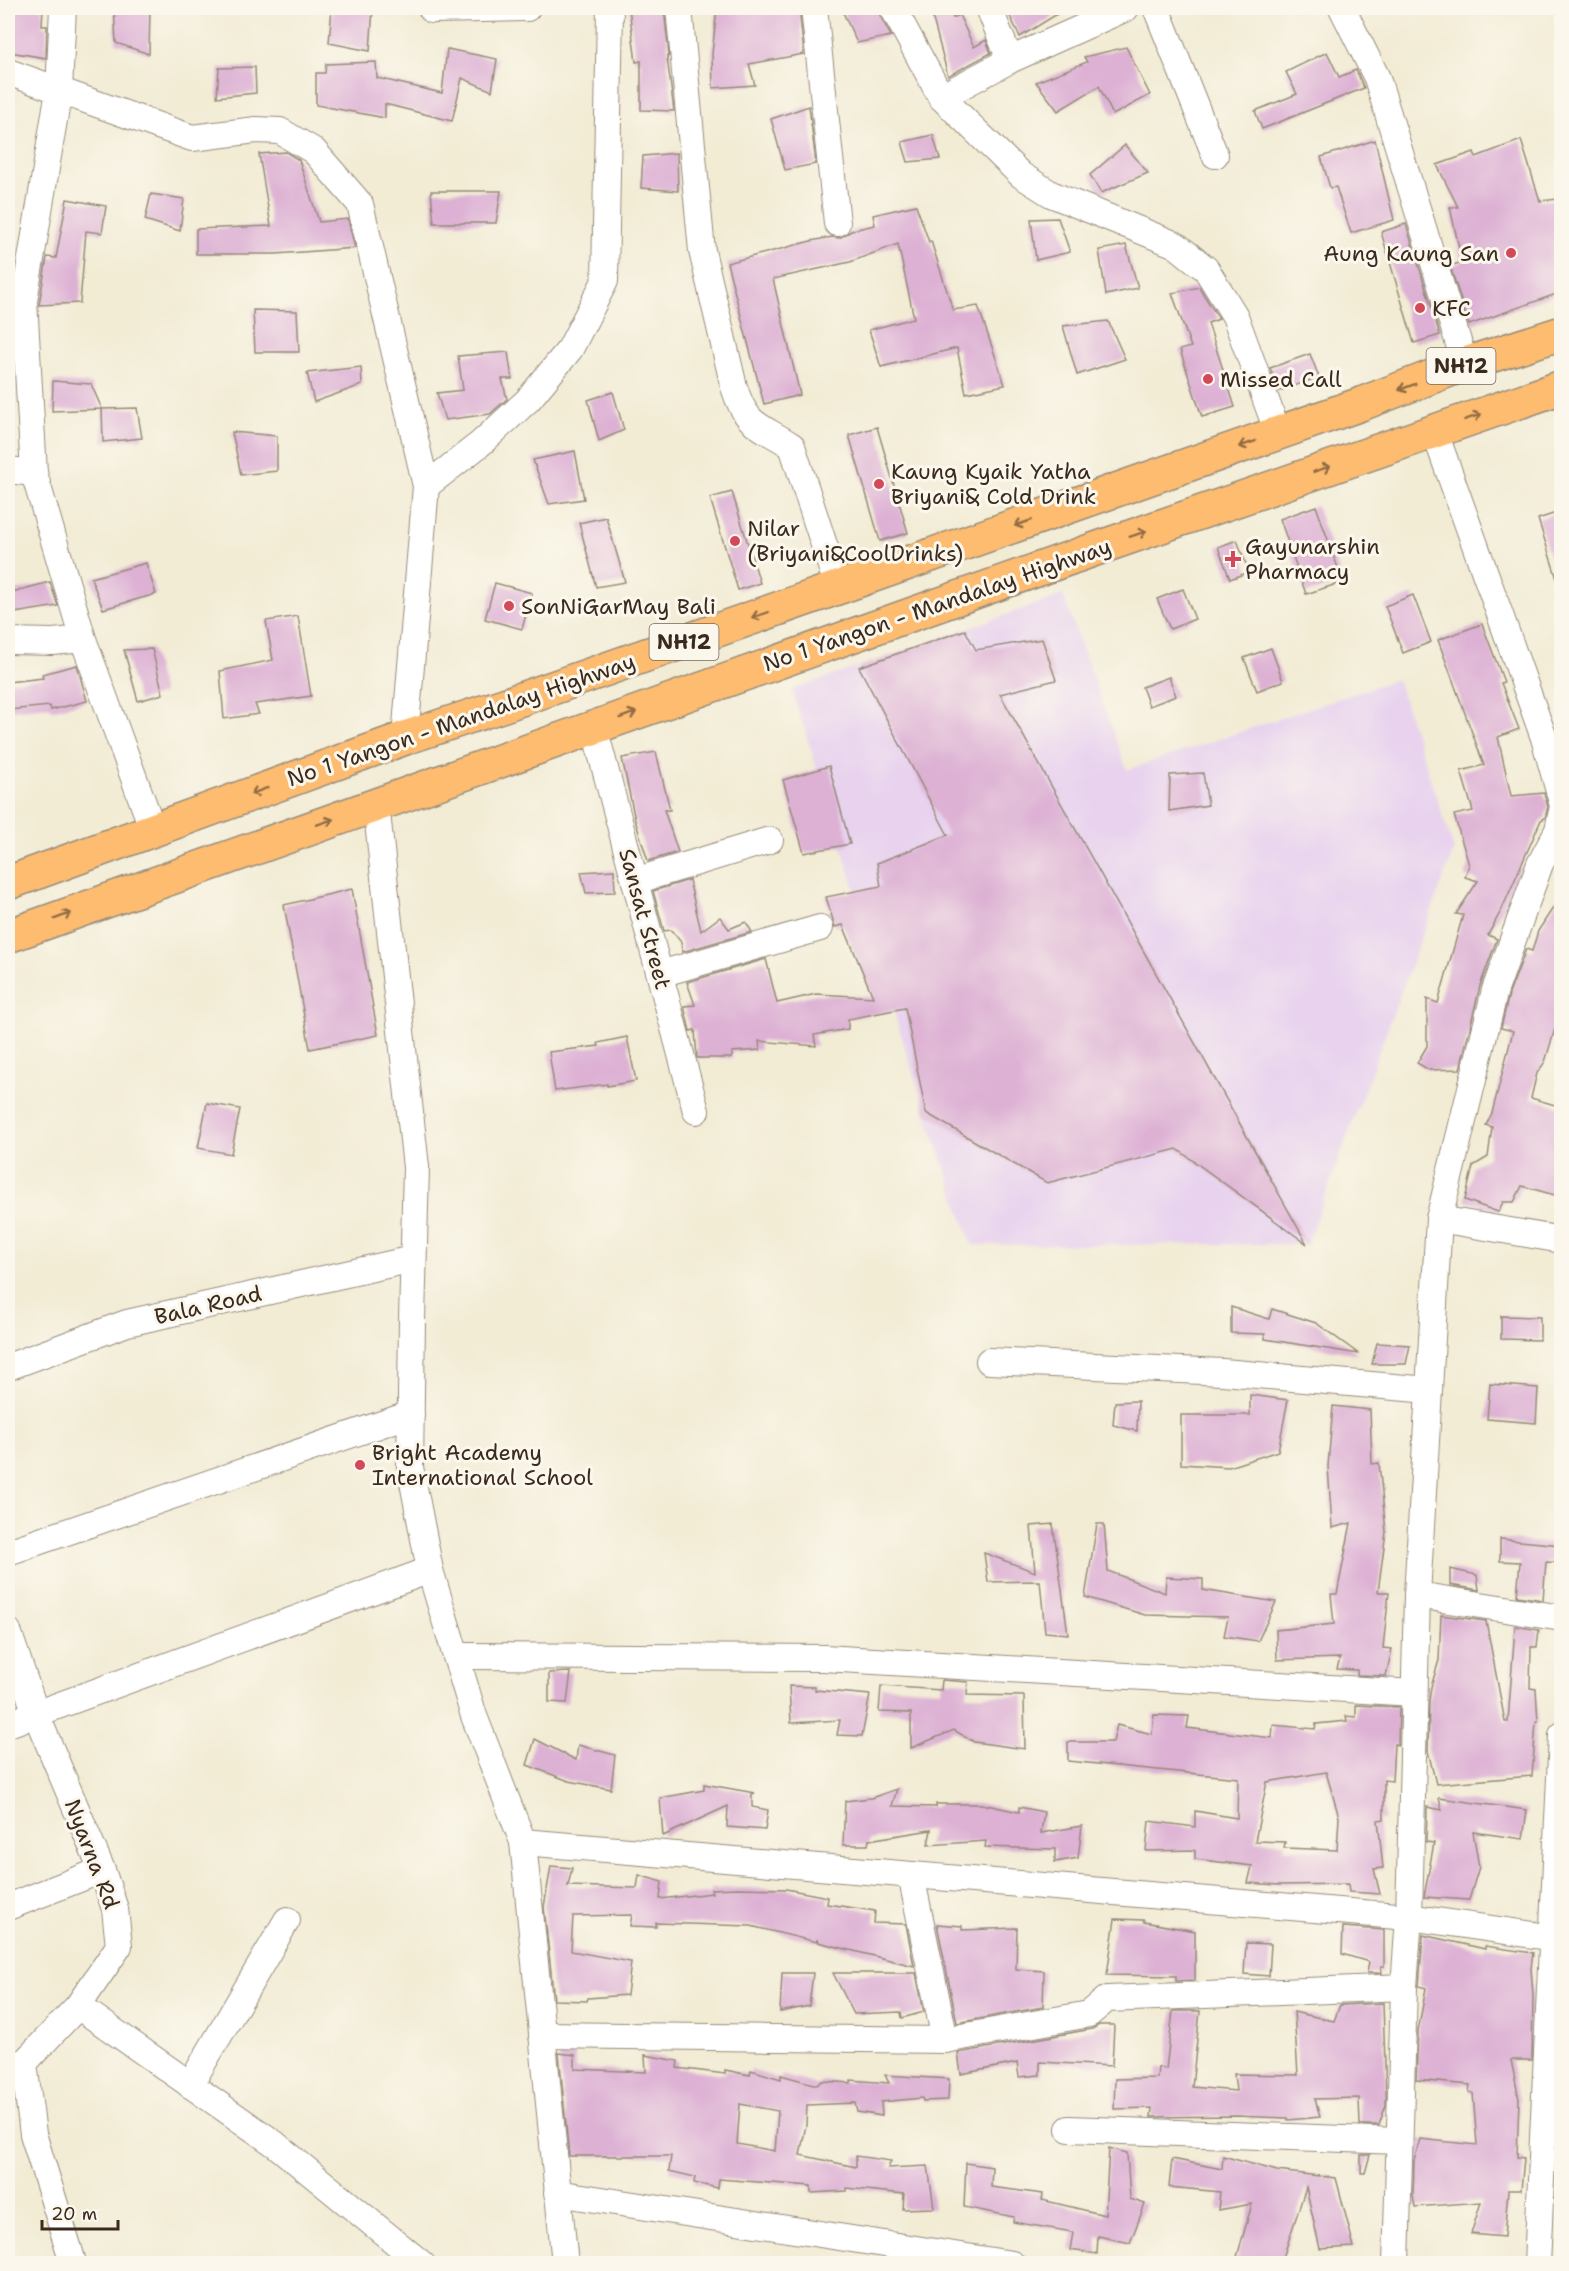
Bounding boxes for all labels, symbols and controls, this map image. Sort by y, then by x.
place label: Aung Kaung San [1323,239,1499,268]
marker: Aung Kaung San [1504,246,1518,260]
place label: KFC [1432,294,1471,323]
marker: KFC [1413,301,1427,315]
road number: NH12 [1426,348,1496,384]
place label: Missed Call [1220,365,1342,394]
marker: Missed Call [1201,372,1215,386]
one-way arrow [1398,382,1417,393]
one-way arrow [1463,410,1482,421]
one-way arrow [1238,439,1257,450]
place label: Kaung Kyaik Yatha Briyani& Cold Drink [891,457,1096,511]
one-way arrow [1312,463,1331,474]
marker: Kaung Kyaik Yatha Briyani& Cold Drink [872,477,886,491]
place label: Nilar (Briyani&CoolDrinks) [747,514,963,568]
one-way arrow [1014,518,1033,529]
one-way arrow [1128,528,1147,539]
street label: No 1 Yangon - Mandalay Highway [759,532,1115,678]
place label: Gayunarshin Pharmacy [1245,532,1380,586]
marker: Nilar (Briyani&CoolDrinks) [728,534,742,548]
marker: Gayunarshin Pharmacy [1226,552,1240,566]
place label: SonNiGarMay Bali [521,592,716,621]
marker: SonNiGarMay Bali [502,599,516,613]
one-way arrow [751,610,770,621]
road number: NH12 [650,624,718,660]
street label: No 1 Yangon - Mandalay Highway [283,647,639,793]
one-way arrow [618,708,637,719]
one-way arrow [250,787,269,798]
one-way arrow [315,815,334,826]
street label: Sansat Street [612,845,678,993]
one-way arrow [53,909,71,920]
street label: Bala Road [151,1279,265,1331]
place label: Bright Academy International School [372,1438,593,1492]
marker: Bright Academy International School [353,1458,367,1472]
street label: Nyarna Rd [58,1795,126,1913]
scale bar [42,2193,118,2231]
text: 20 m [51,2202,97,2226]

